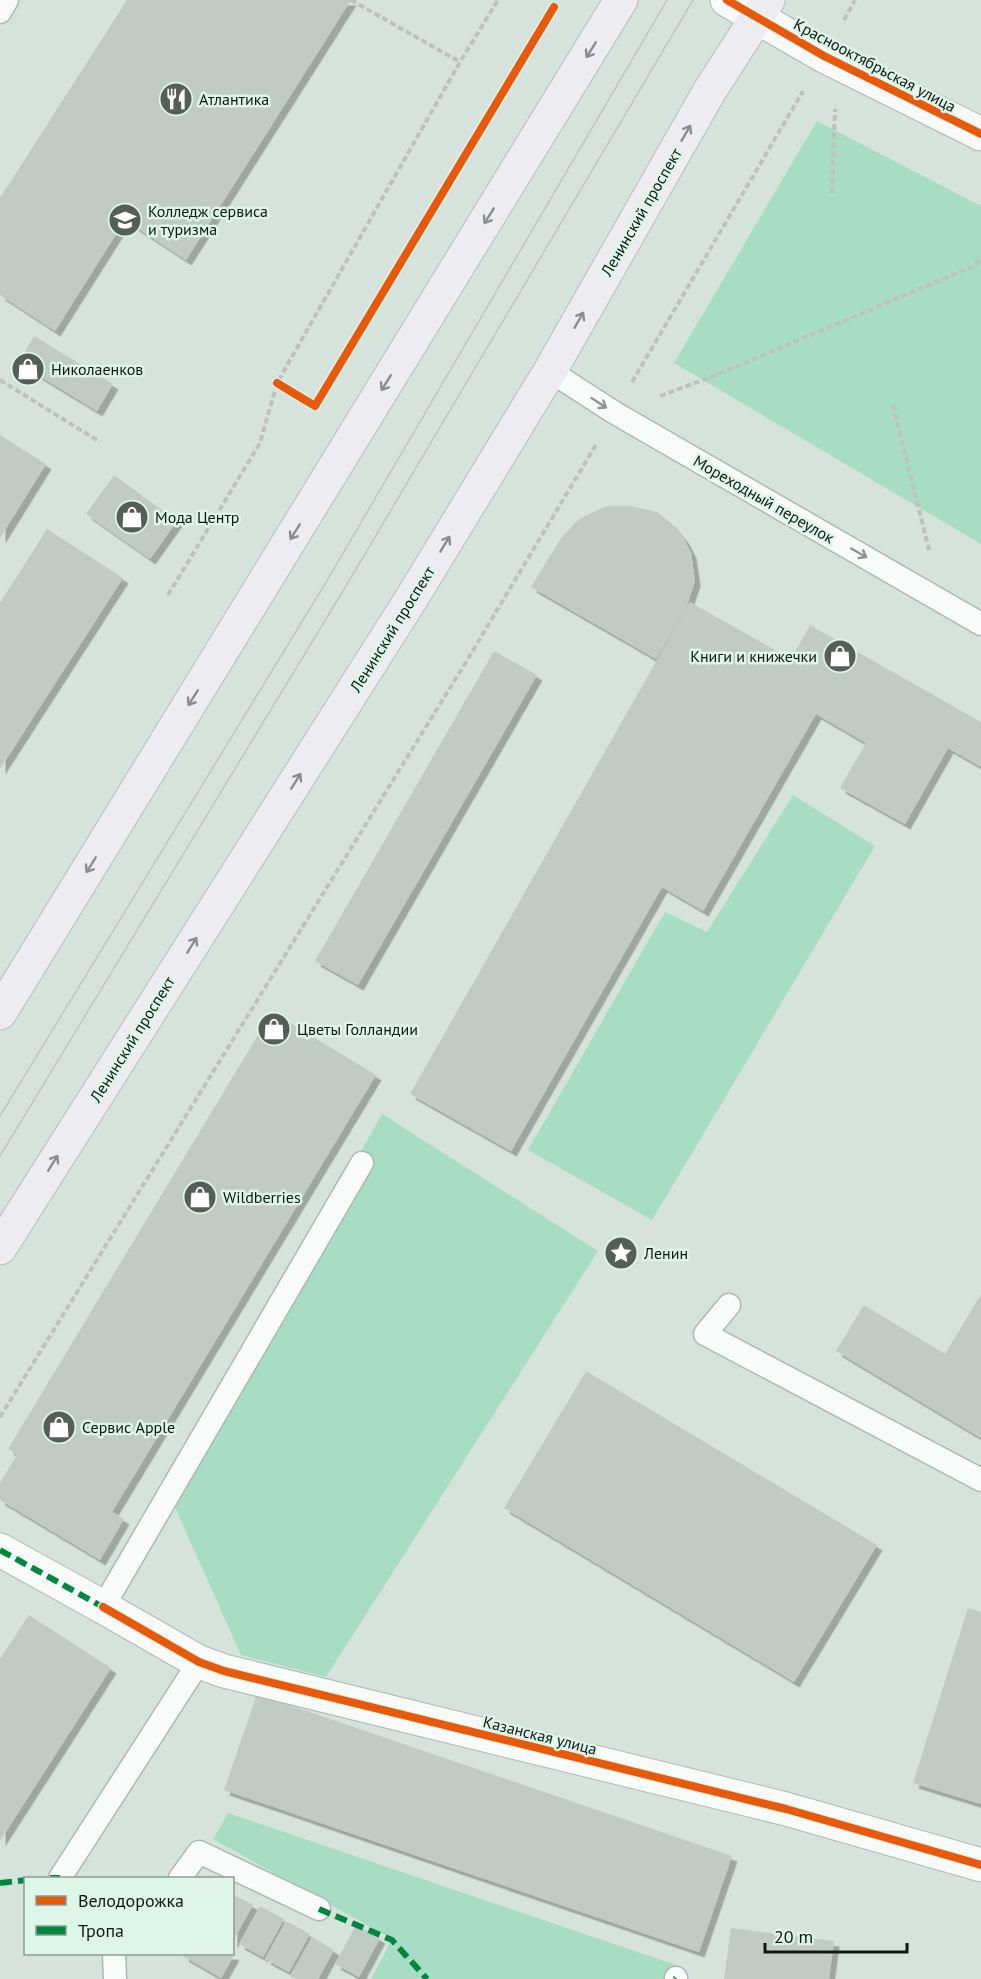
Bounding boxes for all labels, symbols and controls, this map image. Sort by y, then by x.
street label: Краснооктябрьская улица [790,14,960,116]
one-way arrow [584,41,596,58]
restaurant icon: Атлантика [158,81,194,117]
place label: Атлантика [199,89,269,109]
one-way arrow [681,124,693,141]
street label: Ленинский проспект [596,144,686,280]
place label: Колледж сервиса и туризма [148,201,268,239]
school or university icon: Колледж сервиса и туризма [107,202,143,238]
one-way arrow [482,207,494,224]
one-way arrow [573,312,585,329]
shop icon: Николаенков [10,351,46,387]
place label: Николаенков [51,359,143,379]
one-way arrow [380,374,393,391]
one-way arrow [590,397,607,409]
street label: Мореходный переулок [690,450,838,548]
shop icon: Мода Центр [114,499,150,535]
place label: Мода Центр [155,507,239,527]
one-way arrow [288,523,300,540]
one-way arrow [438,536,451,553]
one-way arrow [849,548,867,559]
street label: Ленинский проспект [345,562,439,696]
shop icon: Книги и книжечки [822,638,858,674]
place label: Книги и книжечки [690,646,817,666]
one-way arrow [186,689,198,706]
one-way arrow [291,773,303,790]
one-way arrow [84,856,96,873]
one-way arrow [186,937,198,954]
street label: Ленинский проспект [85,972,179,1106]
shop icon: Цветы Голландии [256,1011,292,1047]
place label: Цветы Голландии [297,1019,418,1039]
one-way arrow [48,1155,60,1172]
shop icon: Wildberries [182,1179,218,1215]
place label: Wildberries [223,1187,301,1207]
place icon: Ленин [603,1235,639,1271]
place label: Ленин [643,1243,688,1263]
shop icon: Сервис Apple [41,1409,77,1445]
place label: Сервис Apple [82,1417,175,1437]
street label: Казанская улица [481,1711,599,1759]
legend [24,1877,234,1955]
text: Велодорожка [78,1889,184,1912]
scale bar [765,1916,908,1954]
text: Тропа [78,1919,124,1942]
text: 20 m [774,1925,813,1948]

